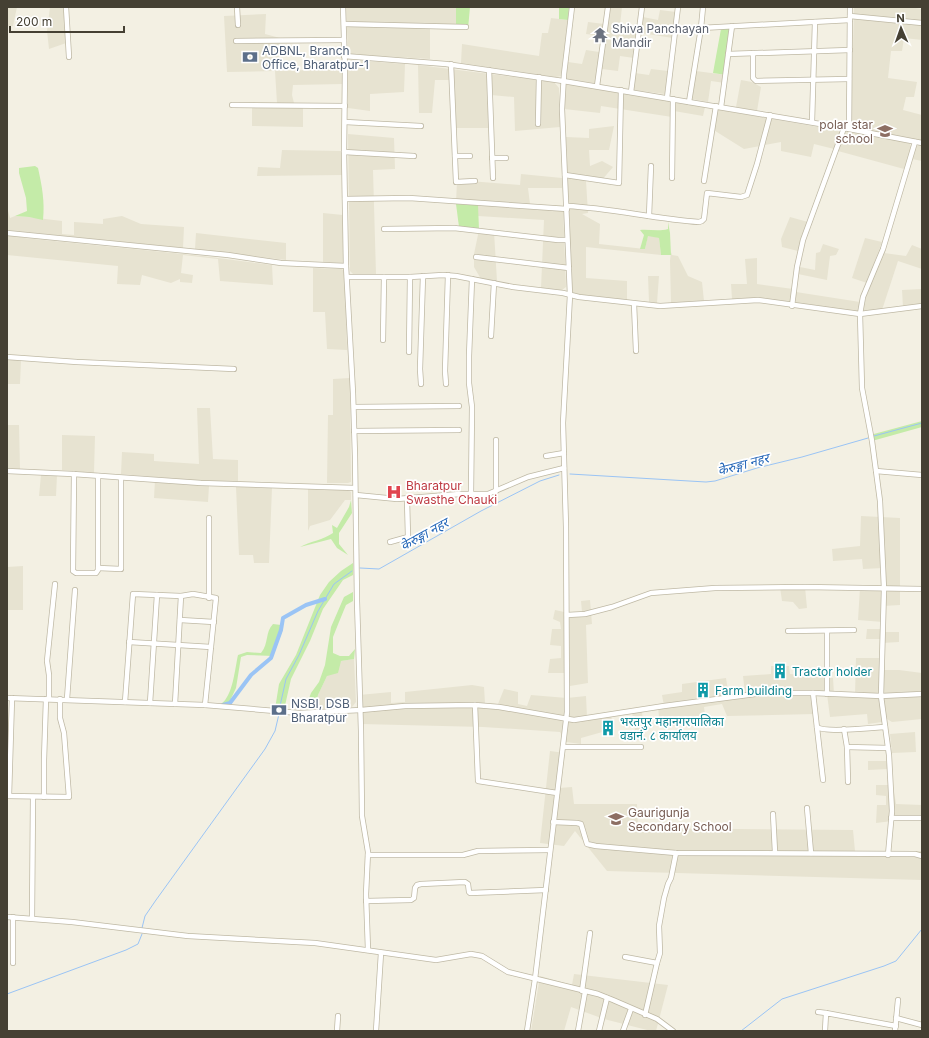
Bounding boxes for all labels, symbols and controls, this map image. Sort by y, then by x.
scale bar [10,8,124,34]
north arrow [881,8,921,48]
text: N [896,11,905,25]
text: 200 m [16,14,52,29]
place label: Shiva Panchayan Mandir [612,21,709,50]
temple icon: Shiva Panchayan Mandir [591,26,609,44]
place label: ADBNL, Branch Office, Bharatpur-1 [262,43,369,72]
bank icon: ADBNL, Branch Office, Bharatpur-1 [241,48,259,66]
place label: polar star school [819,117,873,146]
school or university icon: polar star school [876,122,894,140]
water label: केेरुङ्गा नहर [716,449,773,479]
place label: Bharatpur Swasthe Chauki [406,478,497,507]
hospital icon: Bharatpur Swasthe Chauki [385,483,403,501]
water label: केरुङ्गा नहर [397,513,453,554]
building icon: Tractor holder [771,662,789,680]
place label: Tractor holder [792,664,873,679]
building icon: Farm building [694,681,712,699]
place label: Farm building [715,683,792,698]
place label: NSBI, DSB Bharatpur [291,696,350,725]
bank icon: NSBI, DSB Bharatpur [270,701,288,719]
place label: भरतपुर महानगरपालिका वडानं. ८ कार्यालय [620,714,725,743]
building icon: भरतपुर महानगरपालिका वडानं. ८ कार्यालय [599,719,617,737]
place label: Gaurigunja Secondary School [628,805,732,834]
school or university icon: Gaurigunja Secondary School [607,810,625,828]

